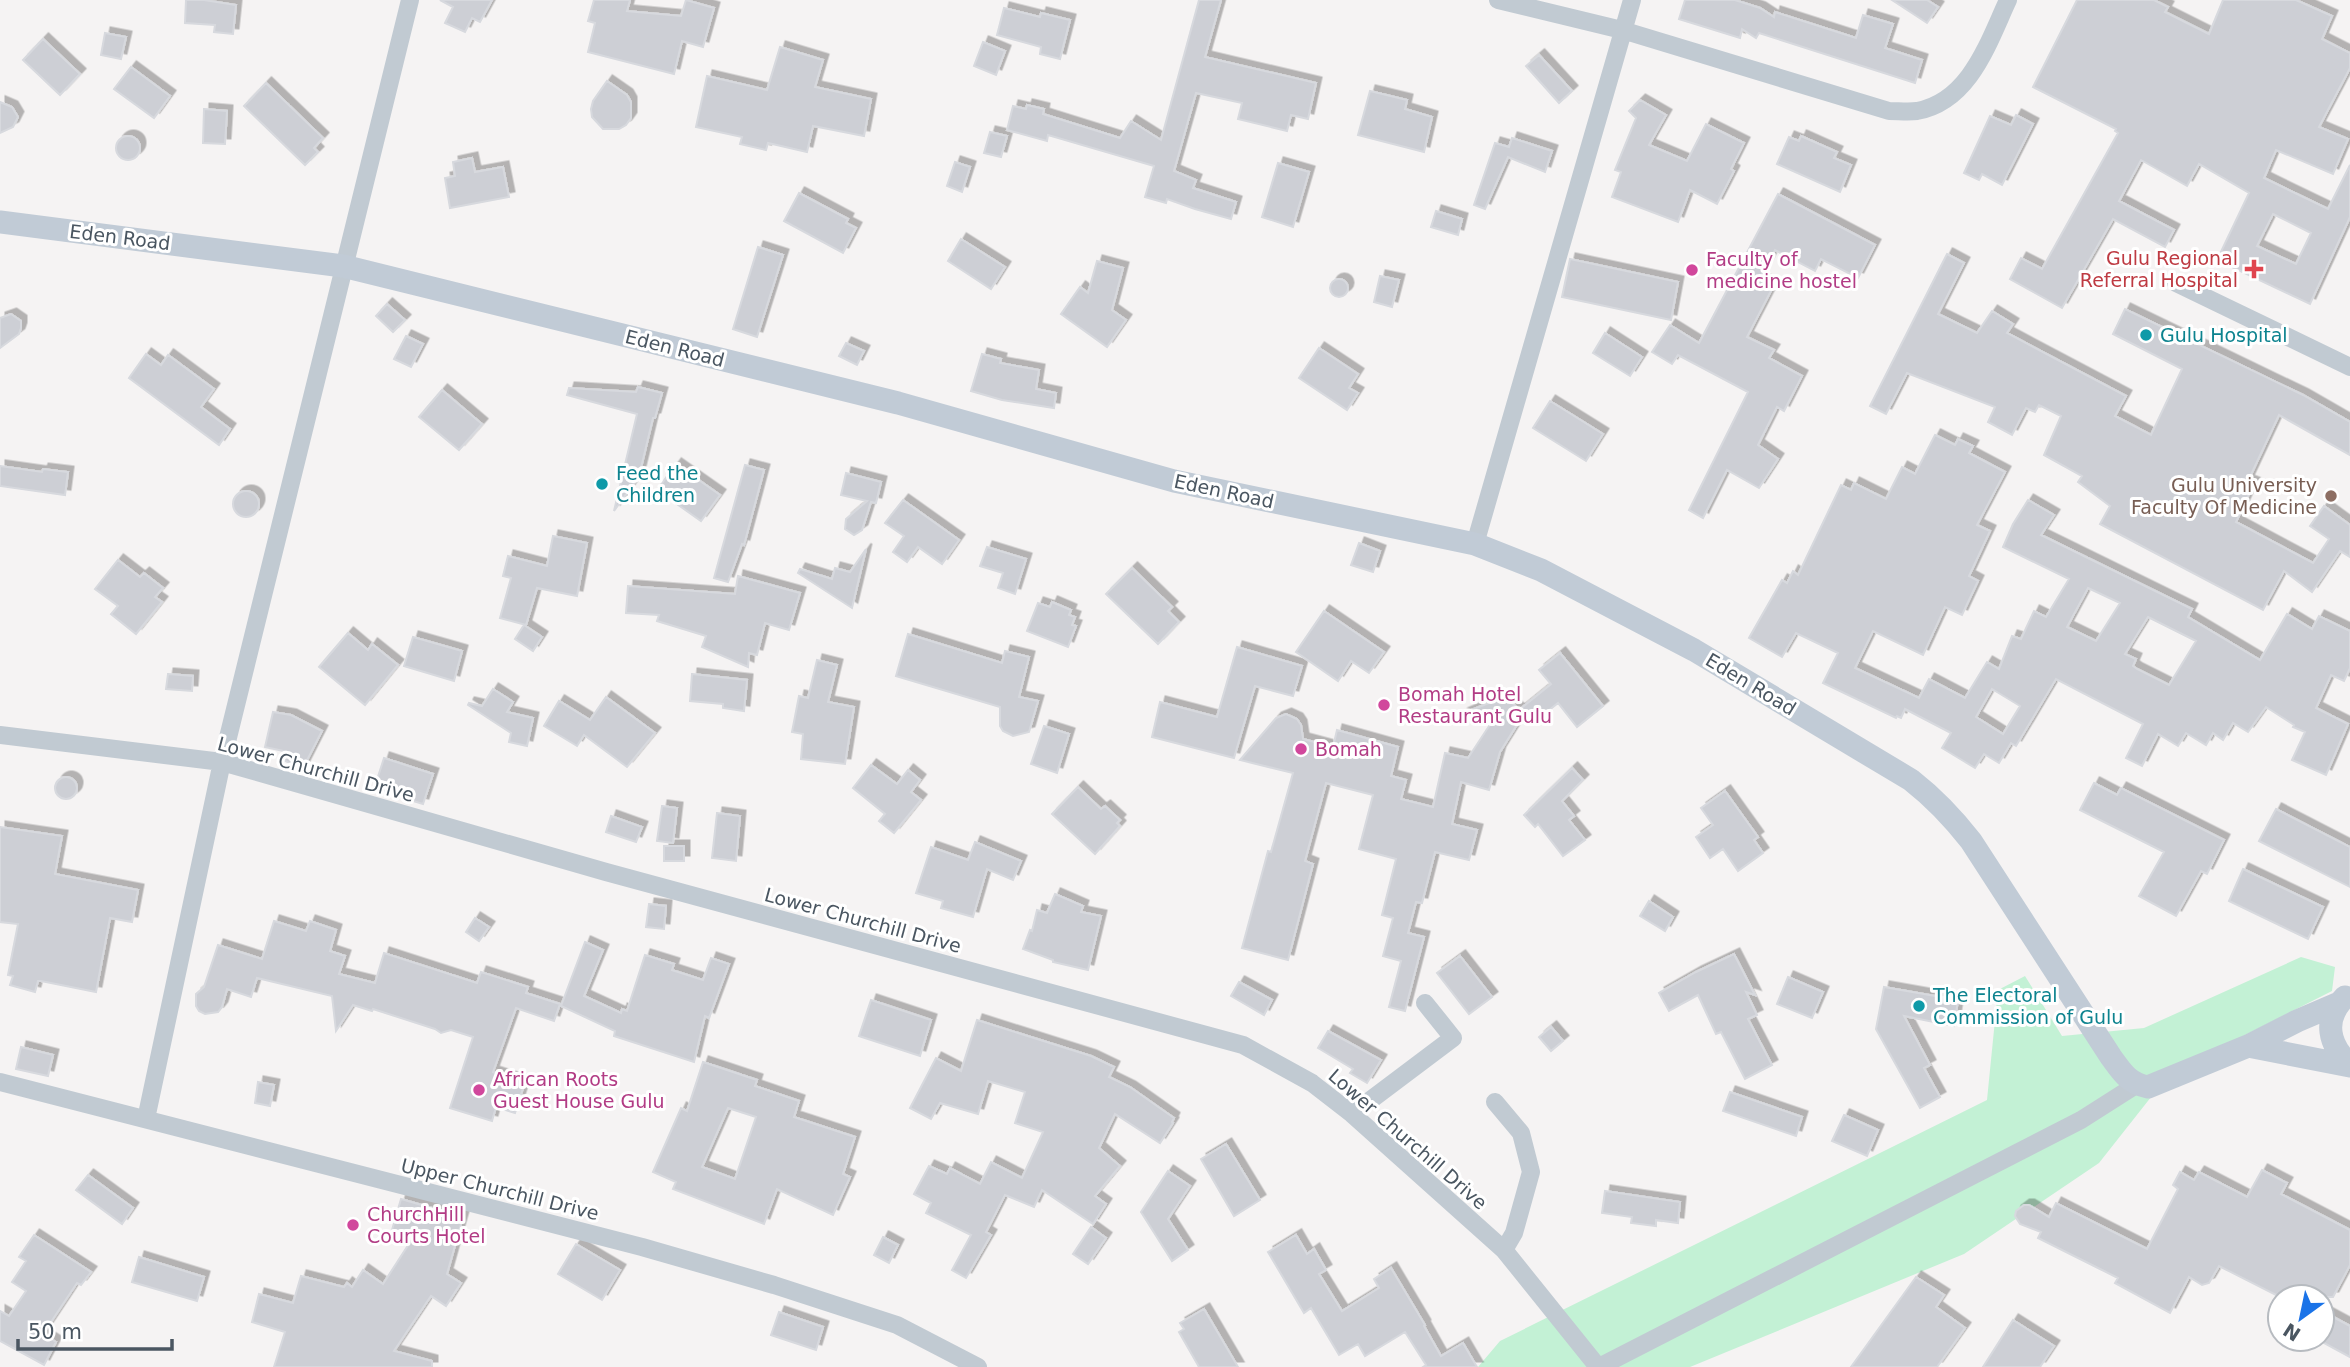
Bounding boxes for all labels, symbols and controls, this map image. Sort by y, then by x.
street label: Eden Road [68,220,172,254]
place label: Gulu Regional Referral Hospital [2080,247,2238,291]
place label: Faculty of medicine hostel [1706,248,1857,292]
marker: Gulu Regional Referral Hospital [2244,259,2264,279]
marker: Faculty of medicine hostel [1684,262,1700,278]
place label: Gulu Hospital [2160,324,2288,346]
street label: Eden Road [623,325,727,371]
marker: Gulu Hospital [2138,327,2154,343]
place label: Feed the Children [616,462,699,506]
street label: Eden Road [1172,470,1276,512]
place label: Gulu University Faculty Of Medicine [2131,474,2317,518]
marker: Feed the Children [594,476,610,492]
marker: Gulu University Faculty Of Medicine [2323,488,2339,504]
street label: Eden Road [1702,648,1800,720]
place label: Bomah Hotel Restaurant Gulu [1398,683,1552,727]
marker: Bomah Hotel Restaurant Gulu [1376,697,1392,713]
street label: Lower Churchill Drive [215,732,417,806]
place label: Bomah [1315,738,1382,760]
marker: Bomah [1293,741,1309,757]
street label: Lower Churchill Drive [762,883,964,957]
place label: The Electoral Commission of Gulu [1932,984,2123,1028]
marker: The Electoral Commission of Gulu [1911,998,1927,1014]
street label: Lower Churchill Drive [1324,1064,1492,1214]
place label: African Roots Guest House Gulu [493,1068,665,1112]
marker: African Roots Guest House Gulu [471,1082,487,1098]
street label: Upper Churchill Drive [399,1154,601,1224]
place label: ChurchHill Courts Hotel [367,1203,485,1247]
marker: ChurchHill Courts Hotel [345,1217,361,1233]
north arrow [2266,1283,2336,1353]
scale bar [18,1308,172,1352]
text: N [2279,1319,2304,1346]
text: 50 m [28,1320,82,1344]

